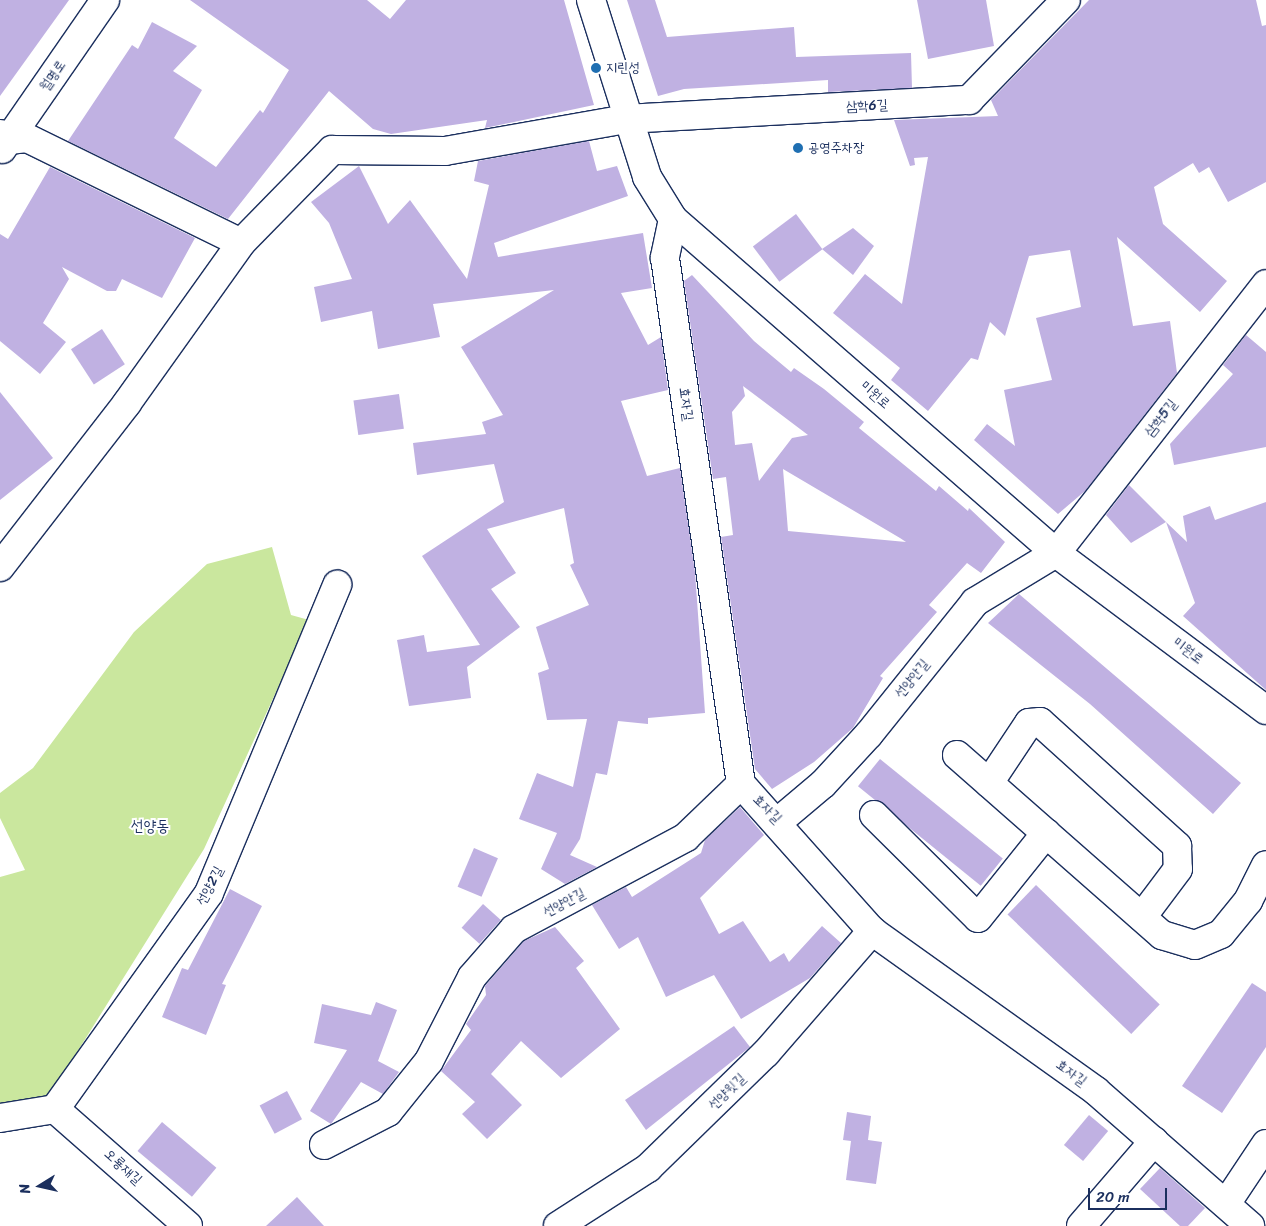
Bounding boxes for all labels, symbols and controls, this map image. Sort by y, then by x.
street label: 월명로 [37,57,69,95]
place label: 지린성 [606,60,640,76]
marker: 지린성 [590,62,602,74]
street label: 삼학6길 [846,97,888,115]
place label: 공영주차장 [808,140,864,156]
marker: 공영주차장 [792,142,804,154]
street label: 미원로 [857,378,893,412]
street label: 효자길 [675,386,697,422]
street label: 삼학5길 [1141,396,1181,440]
street label: 미원로 [1169,634,1207,668]
street label: 선양안길 [891,656,933,702]
street label: 효자길 [749,791,785,827]
district label: 선양동 [131,816,169,836]
street label: 선양2길 [193,864,227,908]
street label: 선양안길 [540,885,588,921]
street label: 효자길 [1052,1056,1090,1090]
street label: 선양윗길 [705,1070,749,1114]
street label: 오룡재길 [101,1146,145,1188]
north arrow [15,1161,65,1211]
scale bar [1091,1178,1170,1210]
text: N [12,1182,38,1196]
text: 20 m [1096,1184,1130,1210]

